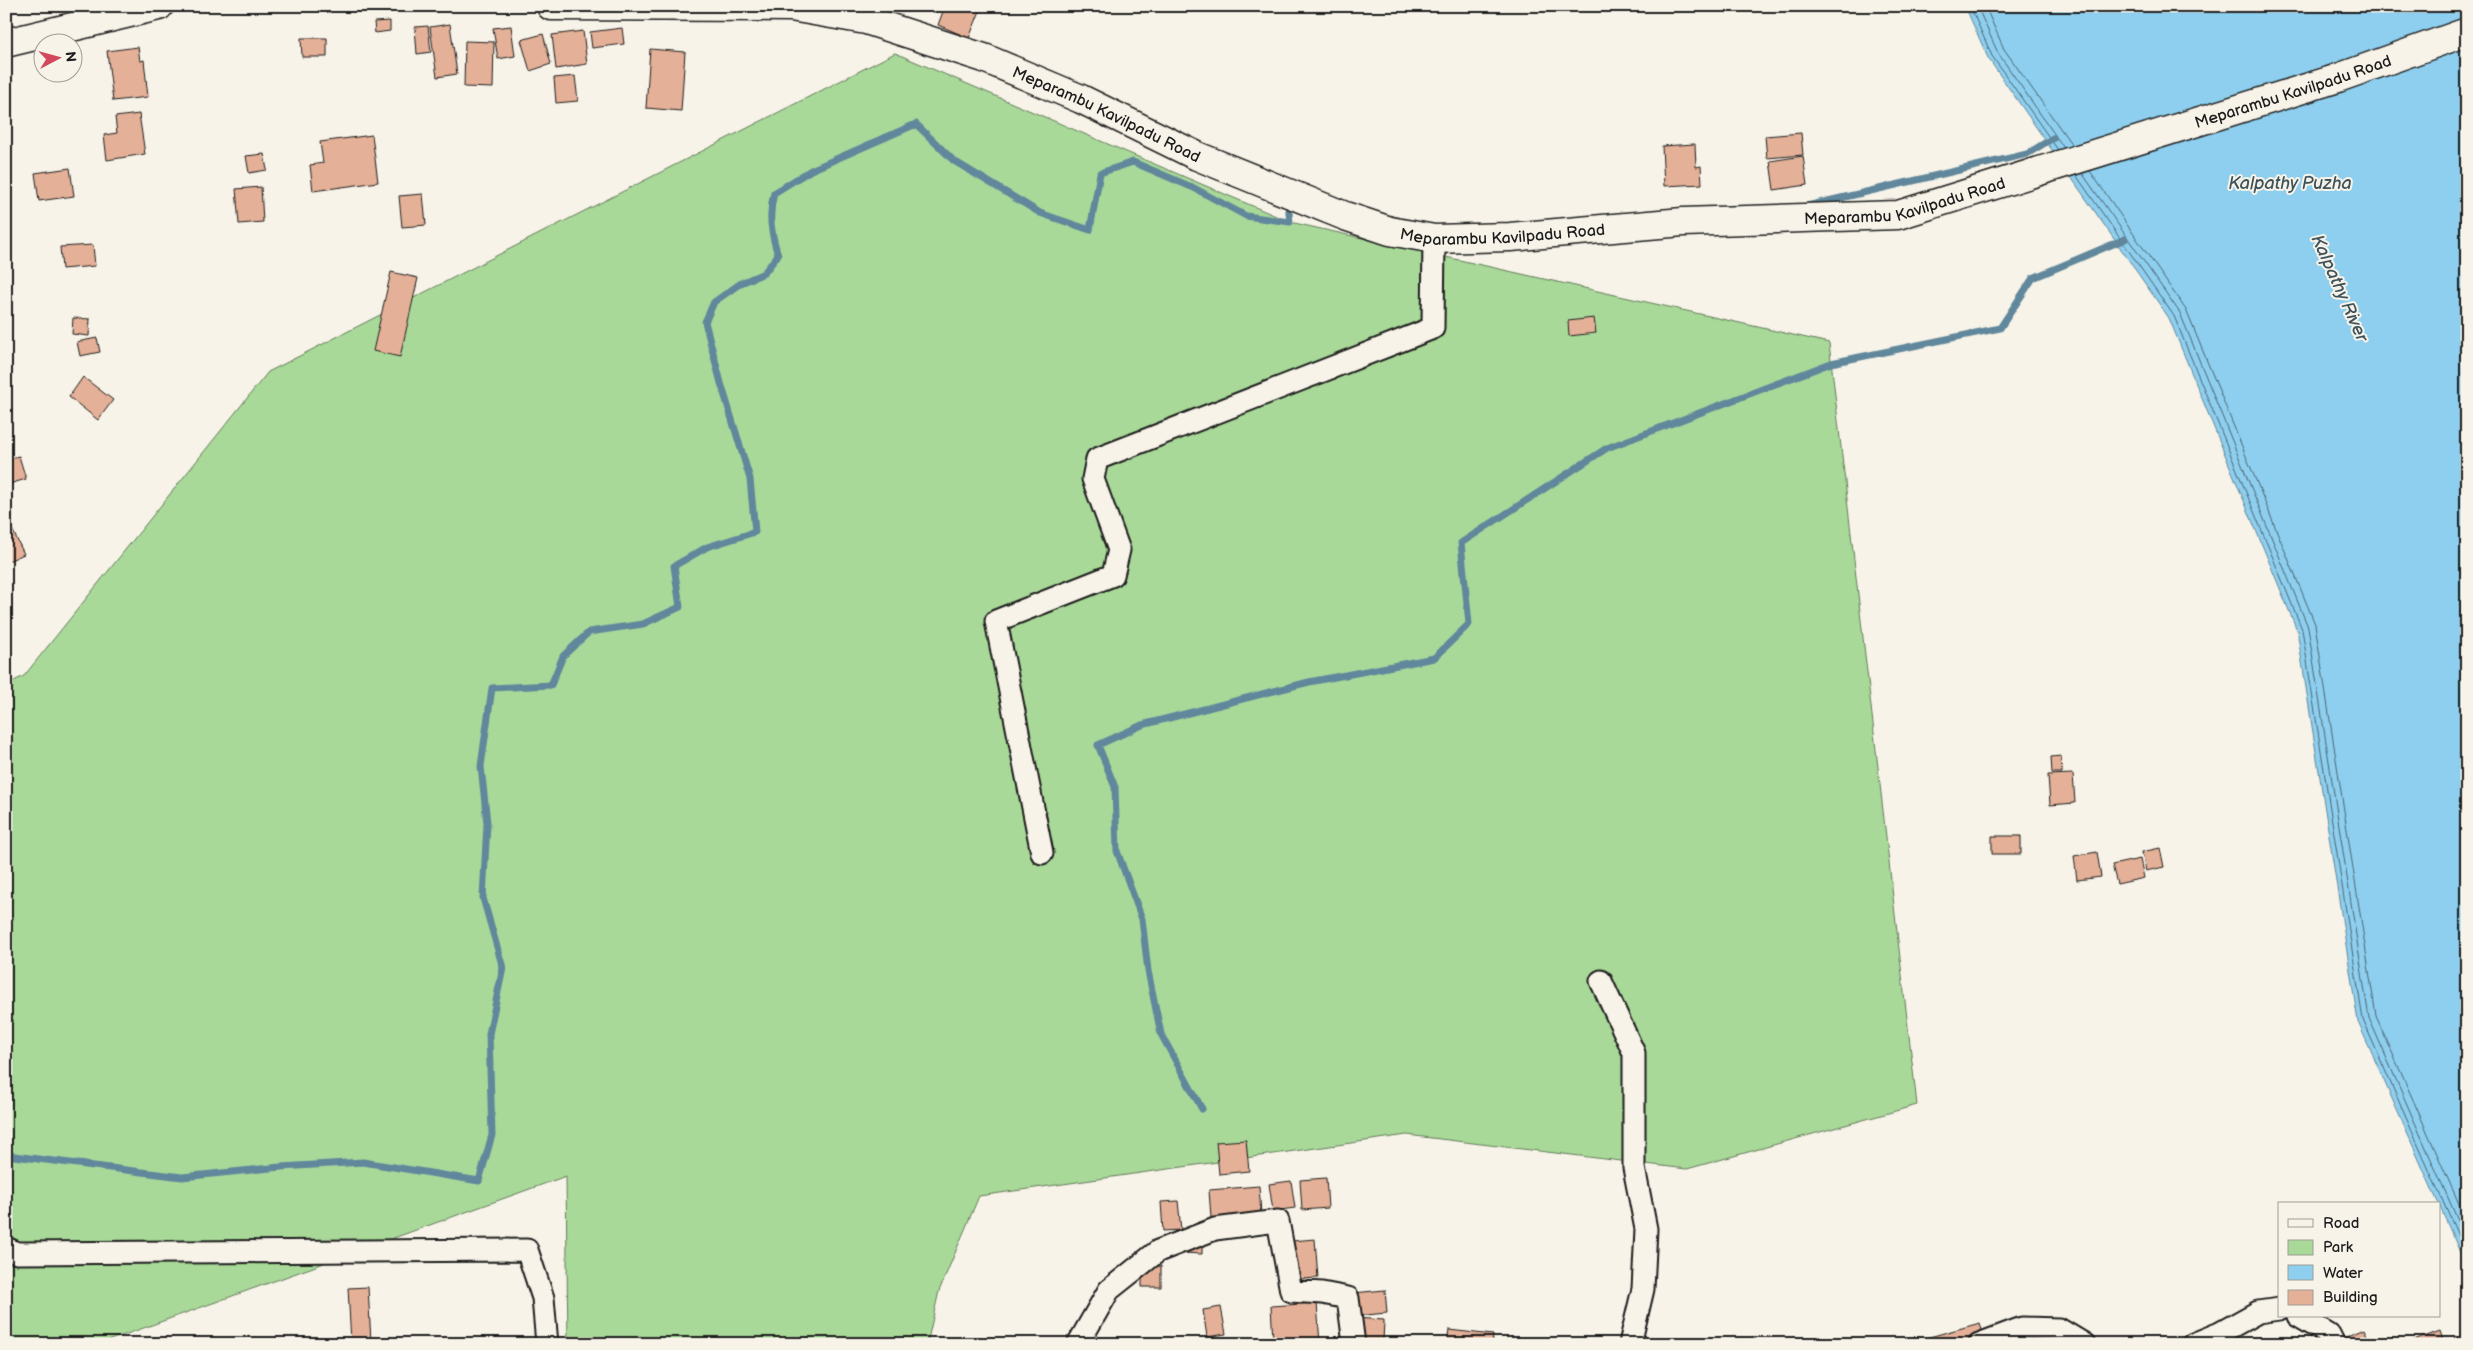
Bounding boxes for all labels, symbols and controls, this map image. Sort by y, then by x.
north arrow [32,32,82,82]
text: N [61,51,79,63]
street label: Meparambu Kavilpadu Road [2193,52,2394,133]
street label: Meparambu Kavilpadu Road [1009,63,1203,167]
water label: Kalpathy Puzha [2228,173,2352,194]
street label: Meparambu Kavilpadu Road [1804,174,2008,229]
street label: Meparambu Kavilpadu Road [1398,221,1606,250]
water label: Kalpathy River [2307,231,2373,346]
legend [2278,1202,2440,1318]
text: Road [2323,1214,2359,1233]
text: Park [2323,1238,2354,1257]
text: Water [2323,1264,2363,1283]
text: Building [2323,1288,2378,1307]

